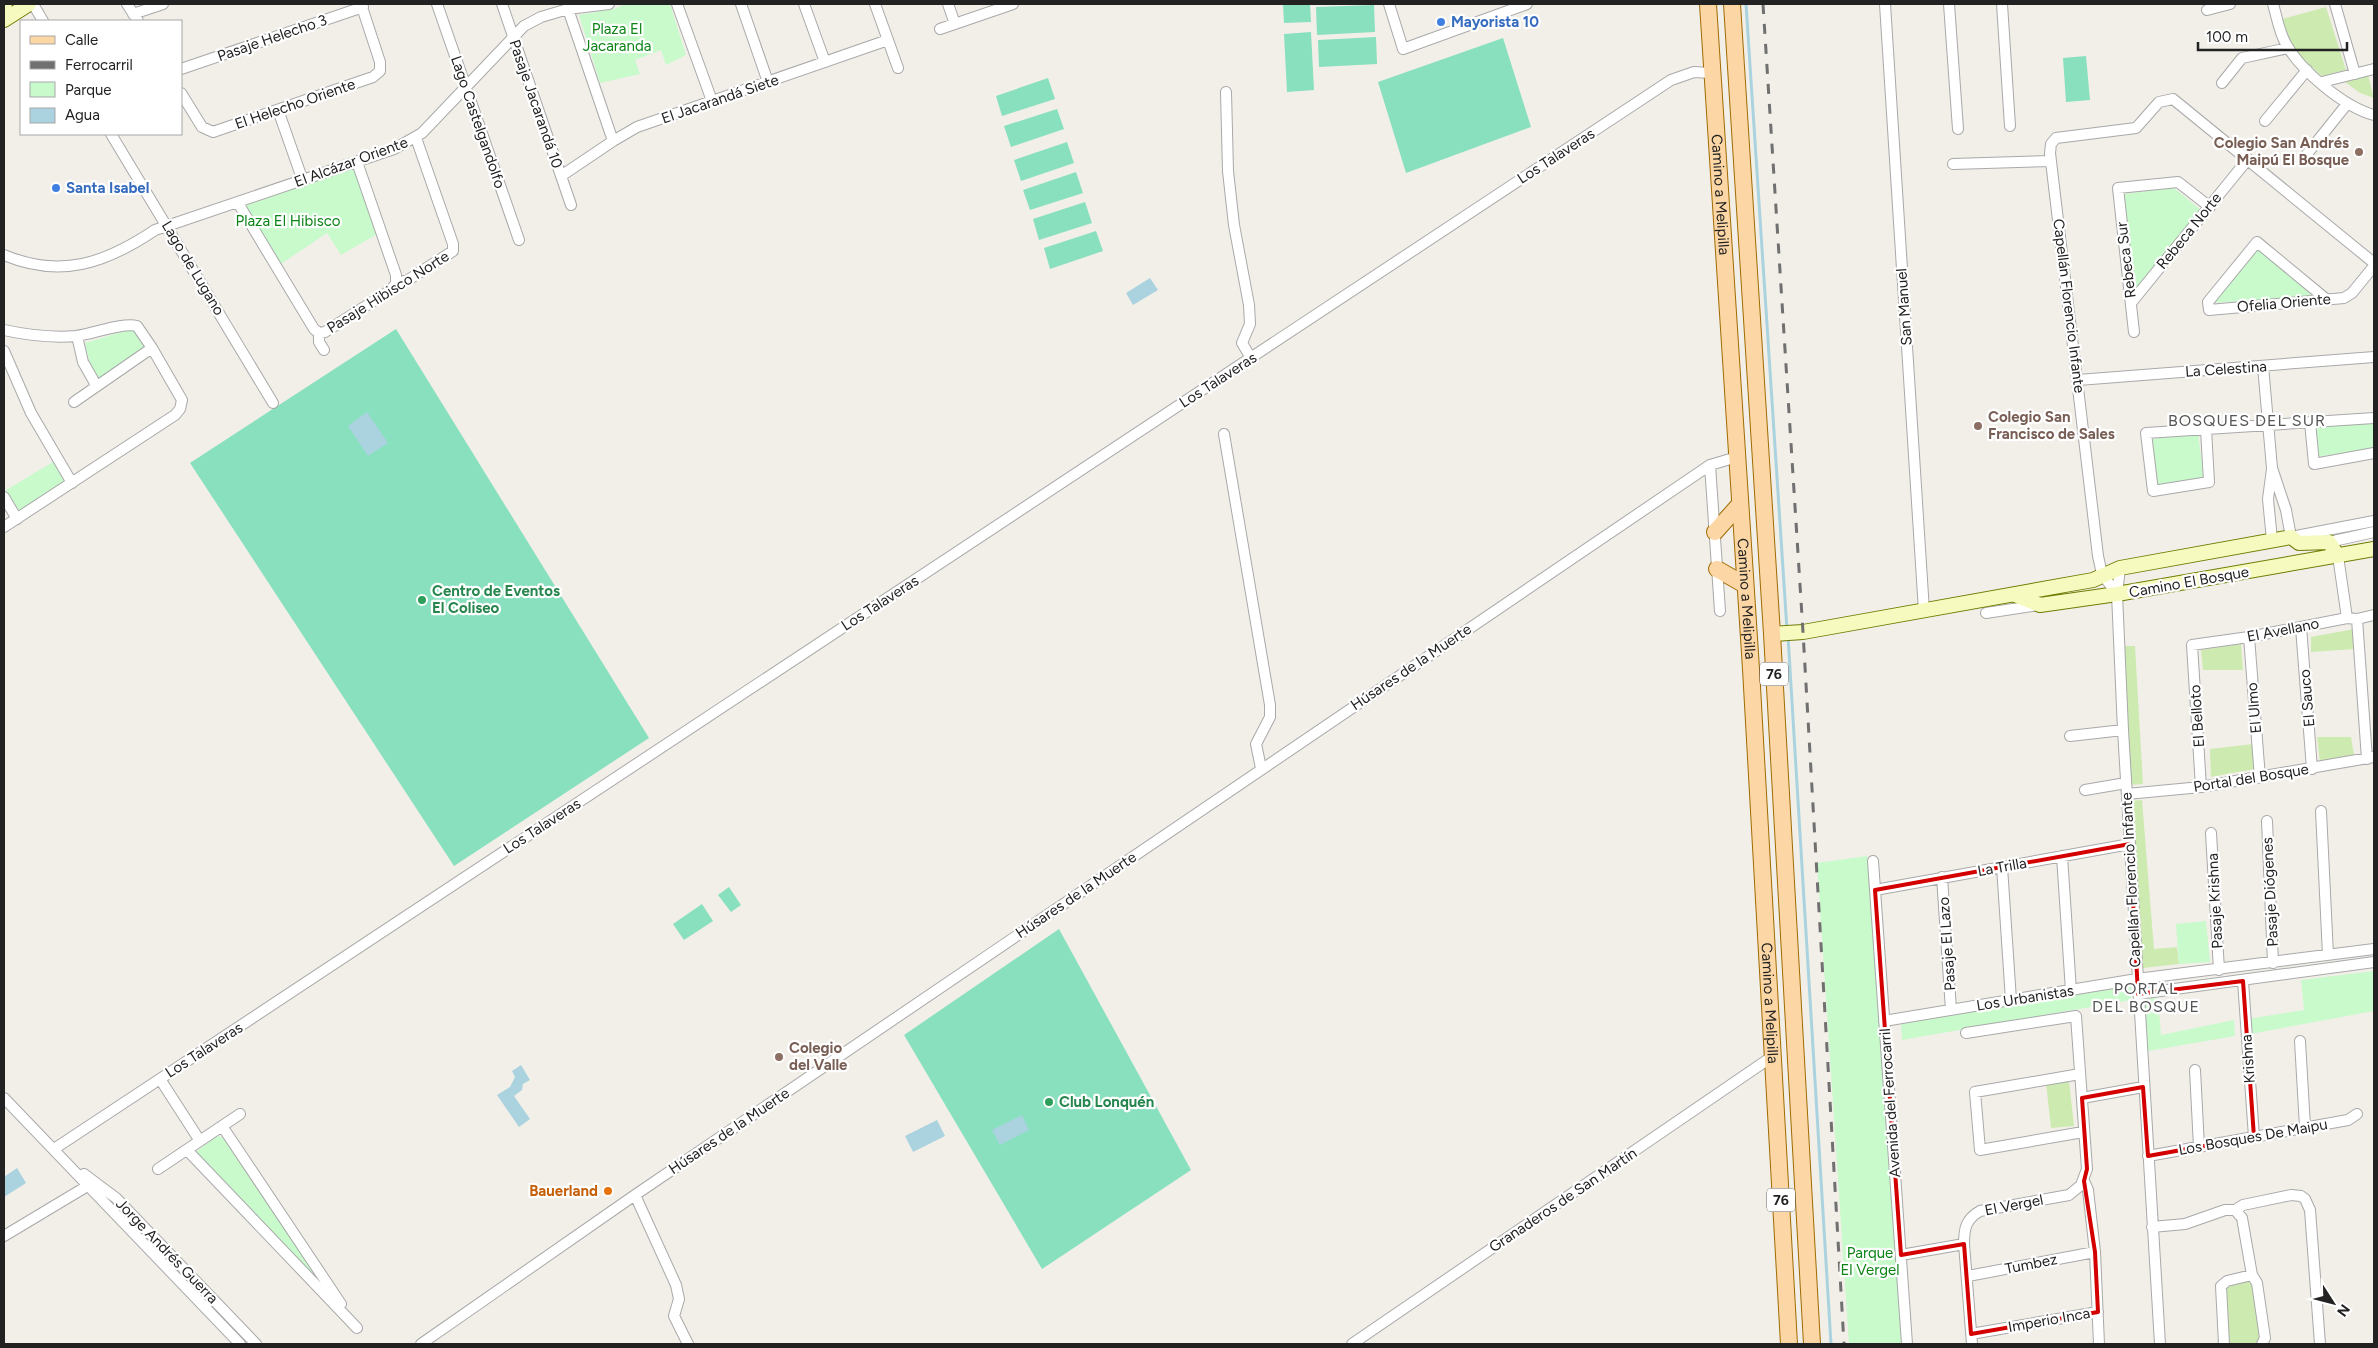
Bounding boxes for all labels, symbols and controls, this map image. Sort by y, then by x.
street label: Pasaje Helecho 3 [215,11,329,65]
place label: Mayorista 10 [1451,13,1539,31]
marker: Mayorista 10 [1435,16,1447,28]
legend [20,20,182,135]
park label: Plaza El Jacaranda [583,20,651,55]
scale bar [2198,20,2347,52]
text: 100 m [2206,28,2248,46]
text: Calle [65,31,98,49]
street label: Pasaje Jacarandá 10 [506,37,566,171]
street label: Lago Castelgandolfo [447,53,509,191]
text: Ferrocarril [65,56,133,74]
street label: El Jacarandá Siete [659,70,781,128]
street label: El Helecho Oriente [232,75,358,133]
text: Parque [65,81,112,99]
text: Agua [65,106,100,124]
street label: Los Talaveras [1514,124,1598,188]
street label: El Alcázar Oriente [292,133,410,191]
street label: Camino a Melipilla [1707,134,1733,256]
place label: Colegio San Andrés Maipú El Bosque [2214,134,2350,169]
marker: Colegio San Andrés Maipú El Bosque [2353,146,2365,158]
place label: Santa Isabel [66,179,149,197]
marker: Santa Isabel [50,182,62,194]
street label: Rebeca Norte [2153,189,2225,273]
park label: Plaza El Hibisco [235,212,341,230]
street label: Lago de Lugano [158,217,228,319]
street label: Capellán Florencio Infante [2049,218,2089,394]
street label: Rebeca Sur [2112,221,2140,299]
street label: Pasaje Hibisco Norte [324,247,452,337]
street label: San Manuel [1892,268,1916,346]
street label: Ofelia Oriente [2236,290,2332,316]
street label: Los Talaveras [1176,348,1260,412]
street label: La Celestina [2185,357,2267,381]
place label: Colegio San Francisco de Sales [1988,408,2115,443]
district label: BOSQUES DEL SUR [2168,411,2326,430]
marker: Colegio San Francisco de Sales [1972,420,1984,432]
street label: Camino a Melipilla [1734,538,1759,660]
street label: Camino El Bosque [2128,563,2250,601]
street label: Los Talaveras [838,571,922,635]
place label: Centro de Eventos El Coliseo [432,582,560,617]
marker: Centro de Eventos El Coliseo [416,594,428,606]
street label: El Avellano [2245,614,2321,646]
street label: Húsares de la Muerte [1347,620,1475,714]
road number: 76 [1760,662,1788,686]
street label: El Sauco [2295,668,2318,728]
street label: El Ulmo [2243,681,2265,734]
street label: El Belloto [2186,684,2208,748]
street label: Portal del Bosque [2192,760,2310,796]
street label: Capellán Florencio Infante [2117,792,2145,968]
street label: Los Talaveras [500,794,584,858]
street label: Pasaje Diógenes [2258,837,2282,947]
street label: Húsares de la Muerte [1012,848,1140,942]
street label: Pasaje Krishna [2204,853,2226,949]
street label: La Trilla [1976,854,2028,880]
street label: Pasaje El Lazo [1935,896,1959,992]
street label: Camino a Melipilla [1757,942,1782,1064]
district label: PORTAL DEL BOSQUE [2092,979,2200,1016]
street label: Los Urbanistas [1975,981,2075,1015]
street label: Los Talaveras [162,1018,246,1082]
street label: Avenida del Ferrocarril [1876,1028,1904,1178]
street label: Krishna [2237,1034,2259,1084]
place label: Colegio del Valle [789,1039,848,1074]
marker: Colegio del Valle [773,1051,785,1063]
street label: Húsares de la Muerte [665,1084,793,1178]
place label: Club Lonquén [1059,1093,1154,1111]
marker: Club Lonquén [1043,1096,1055,1108]
street label: Los Bosques De Maipu [2177,1115,2329,1159]
street label: Granaderos de San Martín [1486,1144,1640,1256]
place label: Bauerland [529,1182,598,1200]
marker: Bauerland [602,1185,614,1197]
road number: 76 [1767,1188,1795,1212]
street label: El Vergel [1983,1191,2045,1219]
street label: Jorge Andrés Guerra [112,1195,222,1307]
park label: Parque El Vergel [1840,1244,1900,1279]
street label: Tumbez [2003,1250,2059,1278]
north arrow [2308,1278,2358,1328]
text: N [2333,1301,2353,1320]
street label: Imperio Inca [2007,1304,2091,1336]

